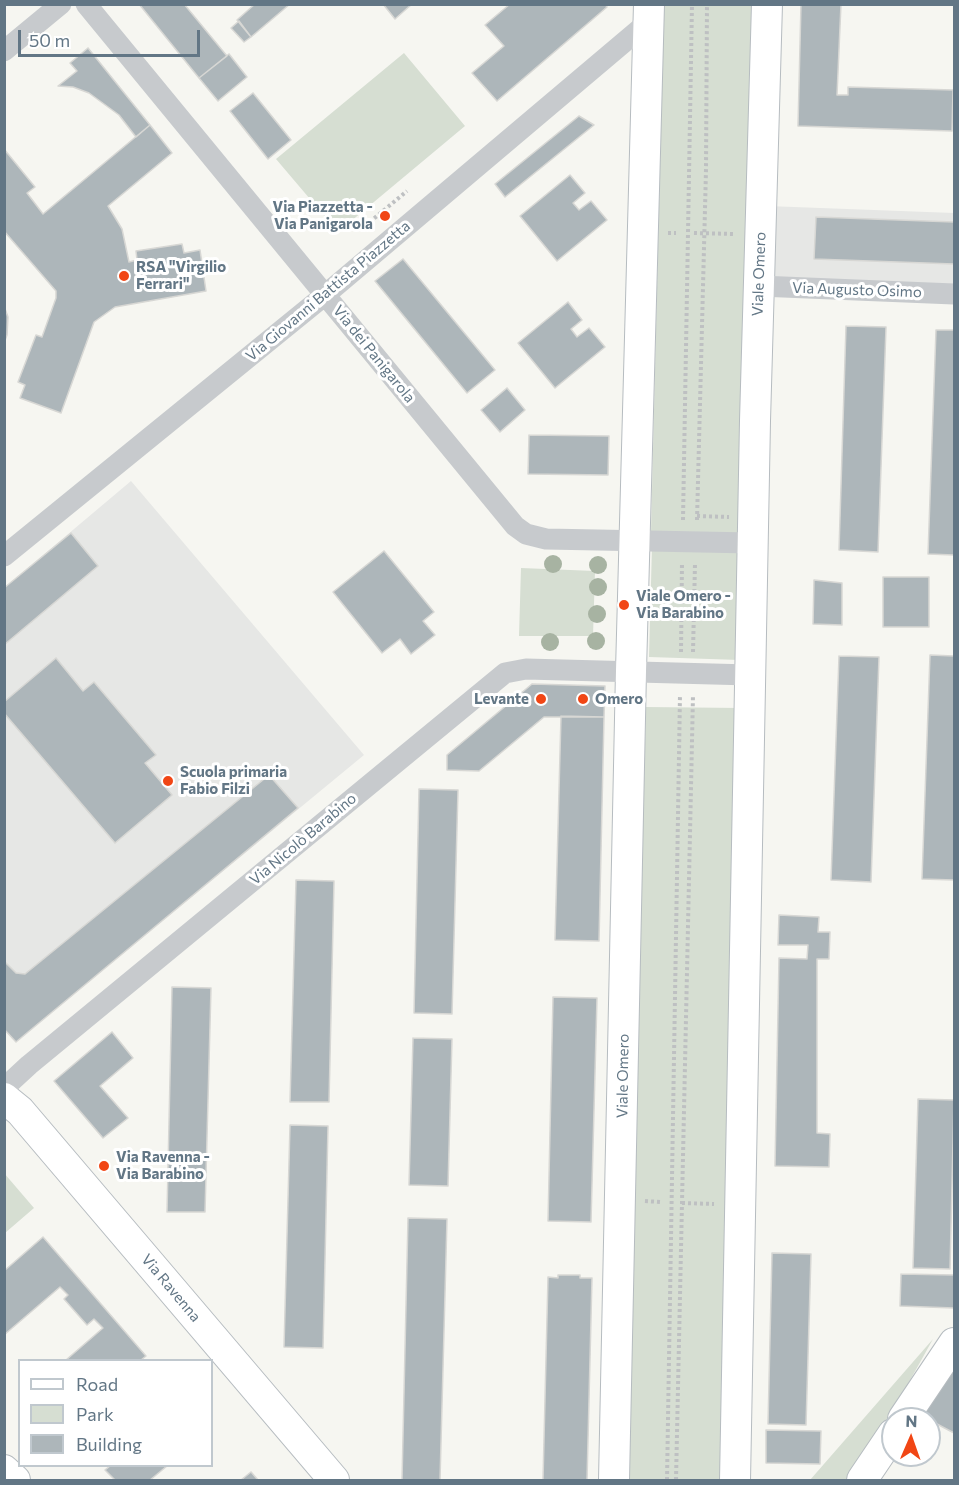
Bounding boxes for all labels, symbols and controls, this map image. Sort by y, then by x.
scale bar [21,18,202,56]
text: 50 m [29,29,70,51]
place label: Via Piazzetta - Via Panigarola [272,198,373,233]
marker: Via Piazzetta - Via Panigarola [378,209,392,223]
street label: Via Giovanni Battista Piazzetta [242,217,414,365]
street label: Viale Omero [749,231,769,317]
place label: RSA "Virgilio Ferrari" [136,258,226,293]
marker: RSA "Virgilio Ferrari" [117,269,131,283]
street label: Via Augusto Osimo [792,279,922,301]
street label: Via dei Panigarola [329,302,419,406]
place label: Viale Omero - Via Barabino [636,587,731,622]
marker: Viale Omero - Via Barabino [617,598,631,612]
place label: Levante [474,690,529,708]
place label: Omero [595,690,643,708]
marker: Levante [534,692,548,706]
marker: Omero [576,692,590,706]
place label: Scuola primaria Fabio Filzi [180,763,287,798]
marker: Scuola primaria Fabio Filzi [161,774,175,788]
street label: Via Nicolò Barabino [246,789,360,889]
street label: Viale Omero [613,1034,633,1118]
place label: Via Ravenna - Via Barabino [116,1148,210,1183]
marker: Via Ravenna - Via Barabino [97,1159,111,1173]
street label: Via Ravenna [137,1250,205,1326]
legend [18,1359,213,1467]
text: Road [76,1373,118,1395]
text: Park [76,1403,114,1425]
north arrow [881,1407,941,1467]
text: N [905,1411,918,1430]
text: Building [76,1433,142,1455]

